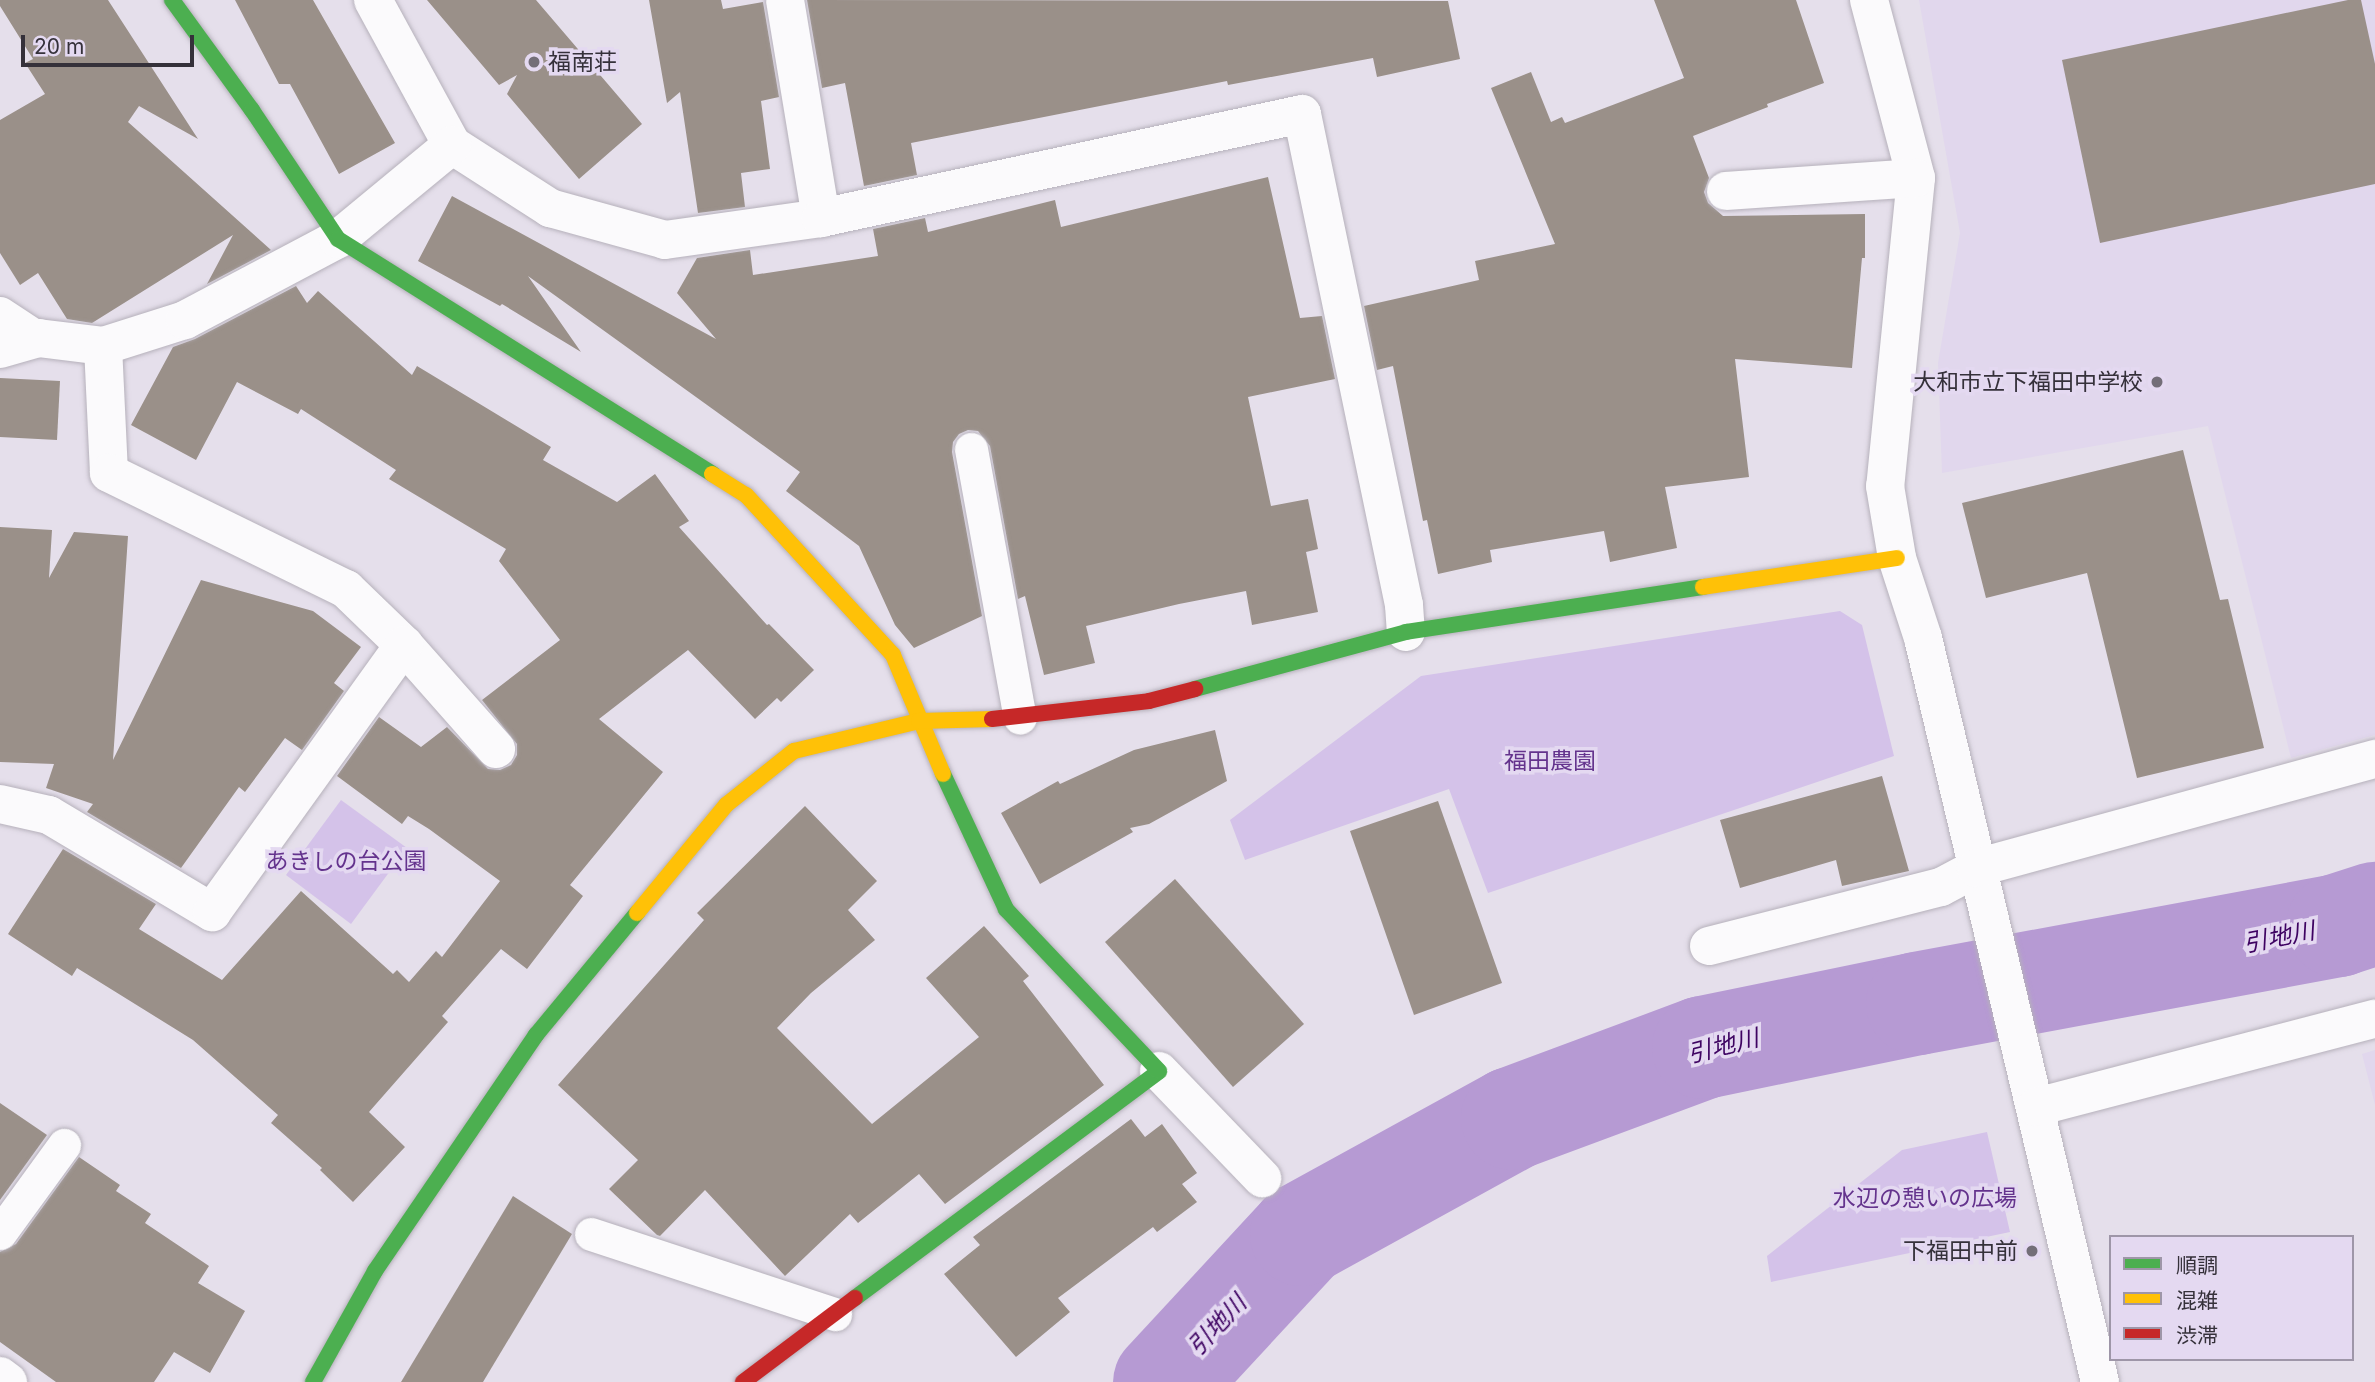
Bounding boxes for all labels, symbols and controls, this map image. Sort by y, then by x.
scale bar [24,21,198,65]
text: 20 m [34,34,84,59]
place label: 福南荘 [548,48,617,76]
marker: 福南荘 [526,54,542,70]
place label: 大和市立下福田中学校 [1913,368,2143,396]
marker: 大和市立下福田中学校 [2149,374,2165,390]
park label: 福田農園 [1504,747,1596,775]
park label: あきしの台公園 [266,847,426,875]
water label: 引地川 [2241,916,2317,958]
water label: 引地川 [1685,1023,1761,1069]
park label: 水辺の憩いの広場 [1833,1184,2017,1212]
legend [2109,1235,2354,1361]
place label: 下福田中前 [1903,1237,2018,1265]
marker: 下福田中前 [2024,1243,2040,1259]
text: 順調 [2176,1253,2218,1278]
text: 混雑 [2176,1288,2218,1313]
water label: 引地川 [1182,1289,1252,1361]
text: 渋滞 [2176,1323,2218,1348]

